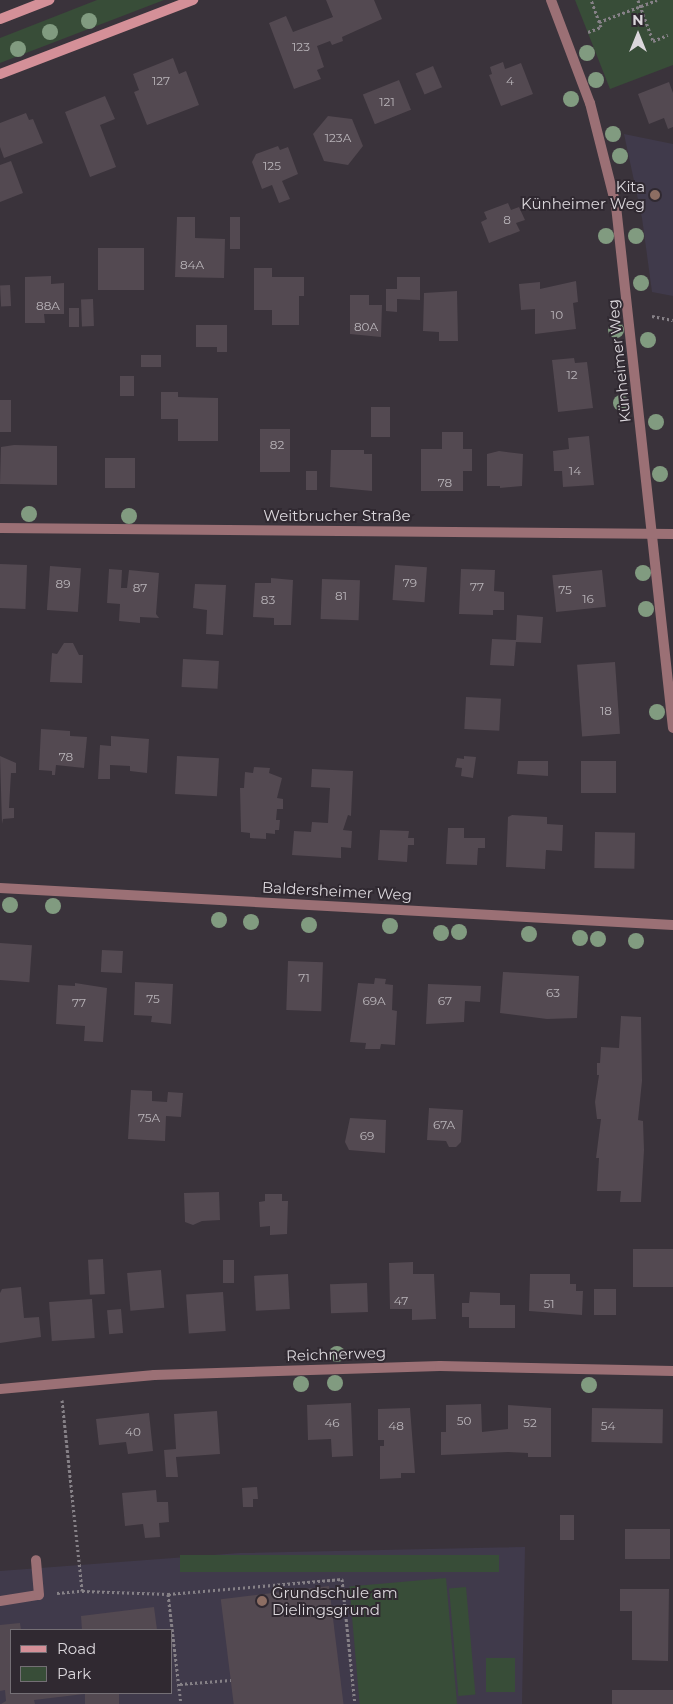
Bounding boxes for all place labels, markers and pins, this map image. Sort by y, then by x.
place label: Kita Künheimer Weg [521,177,645,212]
marker: Kita Künheimer Weg [649,189,661,201]
place label: Grundschule am Dielingsgrund [272,1583,398,1618]
marker: Grundschule am Dielingsgrund [256,1595,268,1607]

